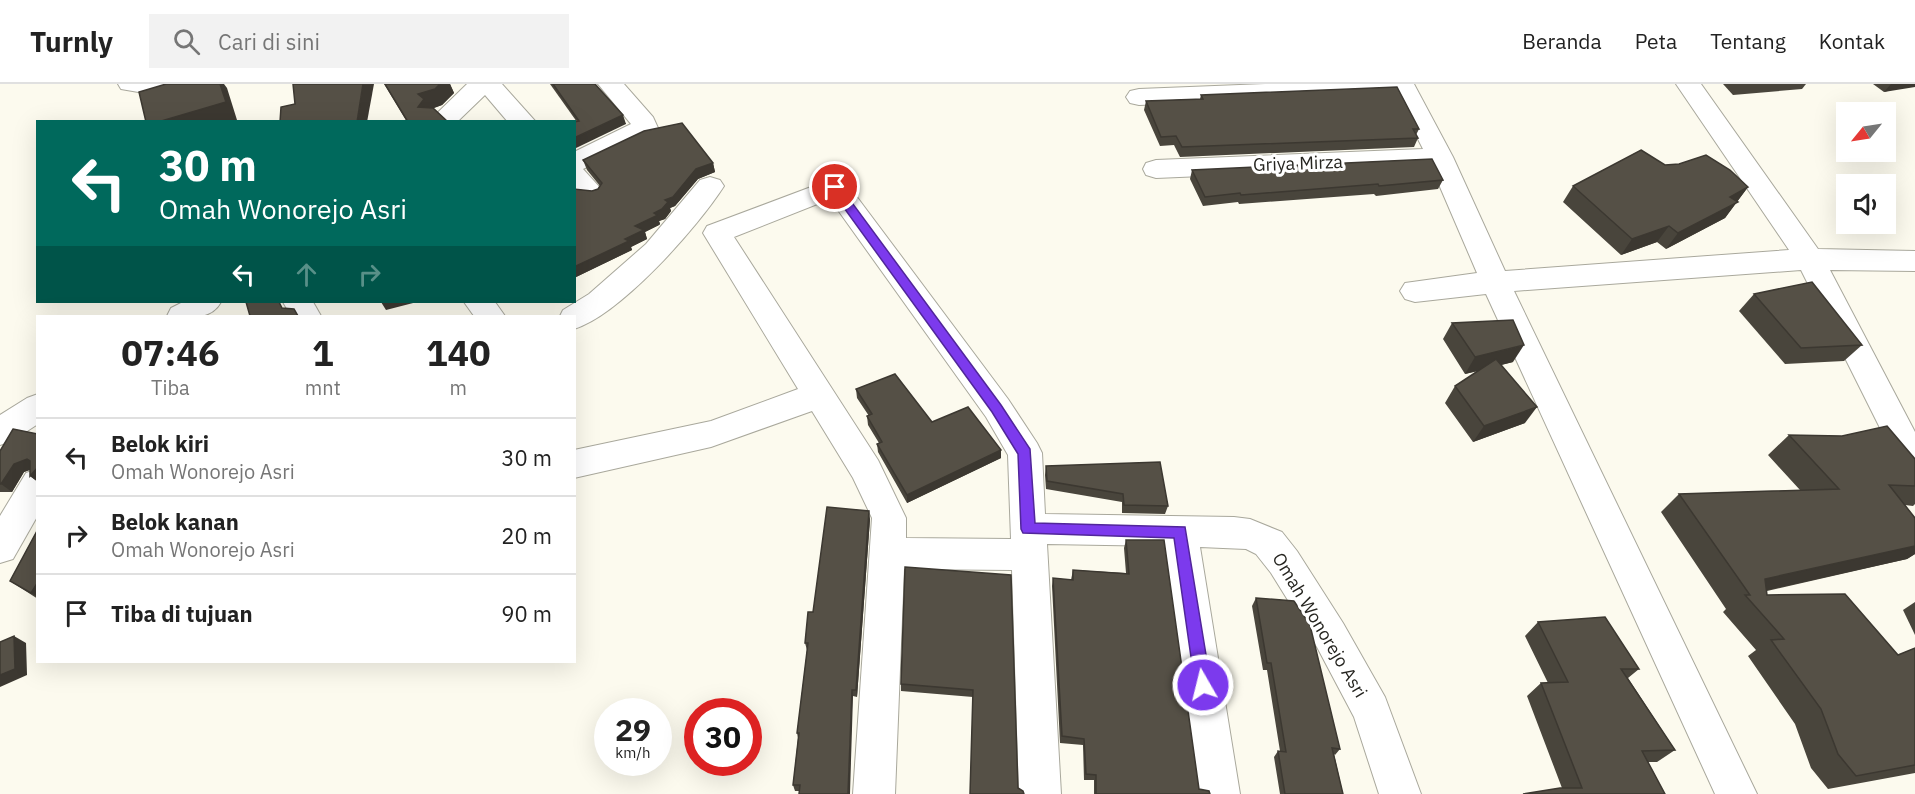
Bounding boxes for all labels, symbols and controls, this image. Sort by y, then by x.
search box [149,14,569,68]
text: Turnly [30,23,113,60]
icon: search [170,25,203,58]
text: Cari di sini [218,27,320,56]
text: Beranda [1522,27,1602,55]
text: Peta [1635,27,1677,55]
text: Tentang [1710,27,1786,55]
text: Kontak [1819,27,1885,55]
north arrow [1836,102,1896,162]
map controls [1836,102,1896,234]
text: 30 m [159,138,257,193]
icon: left [60,144,138,222]
street label: Griya Mirza [1253,150,1344,176]
pin [809,161,860,212]
icon: arrive [818,170,851,203]
button: sound [1836,174,1896,234]
text: Omah Wonorejo Asri [159,191,407,226]
icon: left [227,258,260,291]
icon: ahead [290,258,323,291]
icon: right [353,258,386,291]
text: 07:46 [121,329,220,376]
text: 1 [312,329,334,376]
text: 140 [426,329,491,376]
text: Tiba [151,374,190,401]
text: mnt [305,374,341,401]
text: m [450,374,467,401]
text: Belok kiri [111,429,209,458]
icon: left [60,441,93,474]
text: 30 m [501,443,552,472]
text: Omah Wonorejo Asri [111,458,295,485]
text: Belok kanan [111,507,239,536]
icon: right [60,519,93,552]
text: 20 m [501,521,552,550]
text: Omah Wonorejo Asri [111,536,295,563]
street label: Omah Wonorejo Asri [1268,548,1372,702]
icon: arrive [60,597,93,630]
text: Tiba di tujuan [111,599,253,628]
text: 90 m [501,599,552,628]
position arrow [1171,653,1235,717]
speed limit sign: 30 [684,698,762,776]
text: 29 [615,710,651,749]
text: km/h [615,743,651,762]

